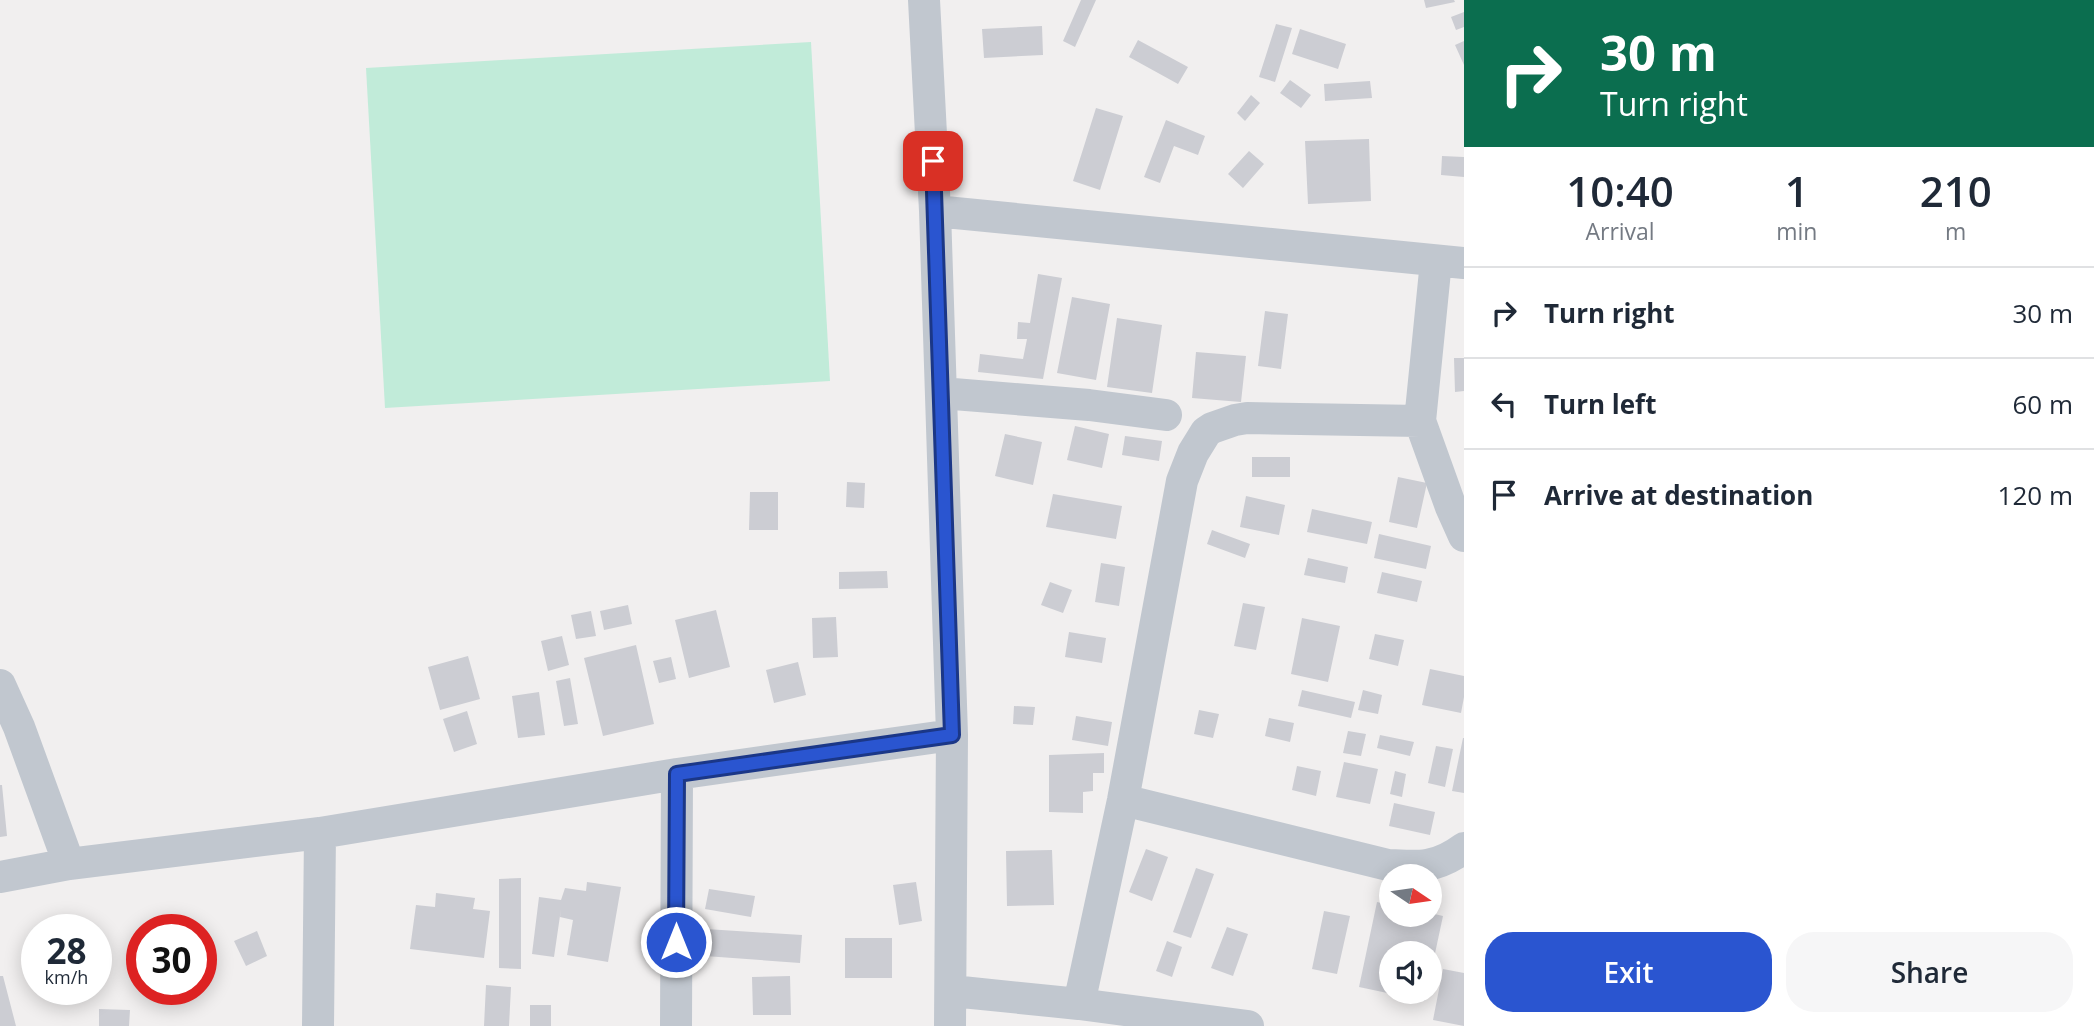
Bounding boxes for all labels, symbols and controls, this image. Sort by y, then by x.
text: 30 m [1600,19,1717,85]
icon: right [1485,28,1576,119]
text: Turn right [1600,82,1748,125]
pin [903,131,963,191]
icon: arrive [914,142,952,180]
text: 10:40 [1566,162,1674,219]
text: 1 [1785,162,1809,219]
text: 210 [1920,162,1992,219]
text: Arrival [1585,215,1655,247]
text: min [1776,215,1817,247]
text: m [1945,215,1966,247]
icon: right [1485,294,1523,332]
text: Turn right [1544,295,1675,331]
text: 30 m [2012,295,2073,331]
icon: left [1485,385,1523,423]
text: Turn left [1544,386,1656,422]
text: 60 m [2012,386,2073,422]
icon: arrive [1485,476,1523,514]
text: Arrive at destination [1544,477,1813,513]
text: 120 m [1998,477,2073,513]
north arrow [1379,864,1442,928]
map controls [1379,864,1442,1004]
position arrow [639,905,713,979]
speed limit sign: 30 [126,914,217,1005]
text: 28 [46,927,87,974]
button: Exit [1485,932,1772,1012]
button: Share [1786,932,2073,1012]
button: sound [1379,941,1442,1004]
text: km/h [45,965,88,989]

